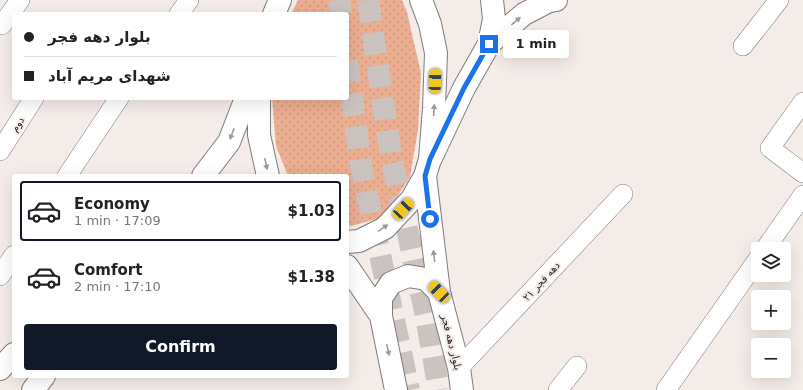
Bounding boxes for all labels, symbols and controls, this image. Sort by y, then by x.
one-way arrow [511,17,522,26]
text: بلوار دهه فجر [48,28,151,46]
callout: 1 min [503,30,569,58]
route end [480,35,498,53]
text: 1 min [516,36,556,51]
text: شهدای مریم آباد [48,67,171,85]
car [429,69,441,93]
one-way arrow [430,104,437,116]
street label: دوم [9,115,27,134]
one-way arrow [228,129,234,141]
one-way arrow [263,158,269,170]
icon: car [26,193,62,229]
text: Economy [74,195,150,213]
car [390,196,416,222]
text: $1.03 [288,202,335,220]
route start [421,210,439,228]
text: 1 min · 17:09 [74,213,161,228]
one-way arrow [377,224,388,232]
map controls [751,242,791,378]
button: layers [751,242,791,282]
one-way arrow [431,250,438,262]
icon: car [26,259,62,295]
street label: دهه فجر ۲۱ [521,260,562,303]
text: Comfort [74,261,142,279]
text: $1.38 [288,268,335,286]
text: 2 min · 17:10 [74,279,161,294]
car [426,279,452,305]
button: + [751,290,791,330]
street label: بلوار دهه فجر [439,312,464,371]
button: Confirm [24,324,337,370]
button: − [751,338,791,378]
one-way arrow [386,344,392,356]

